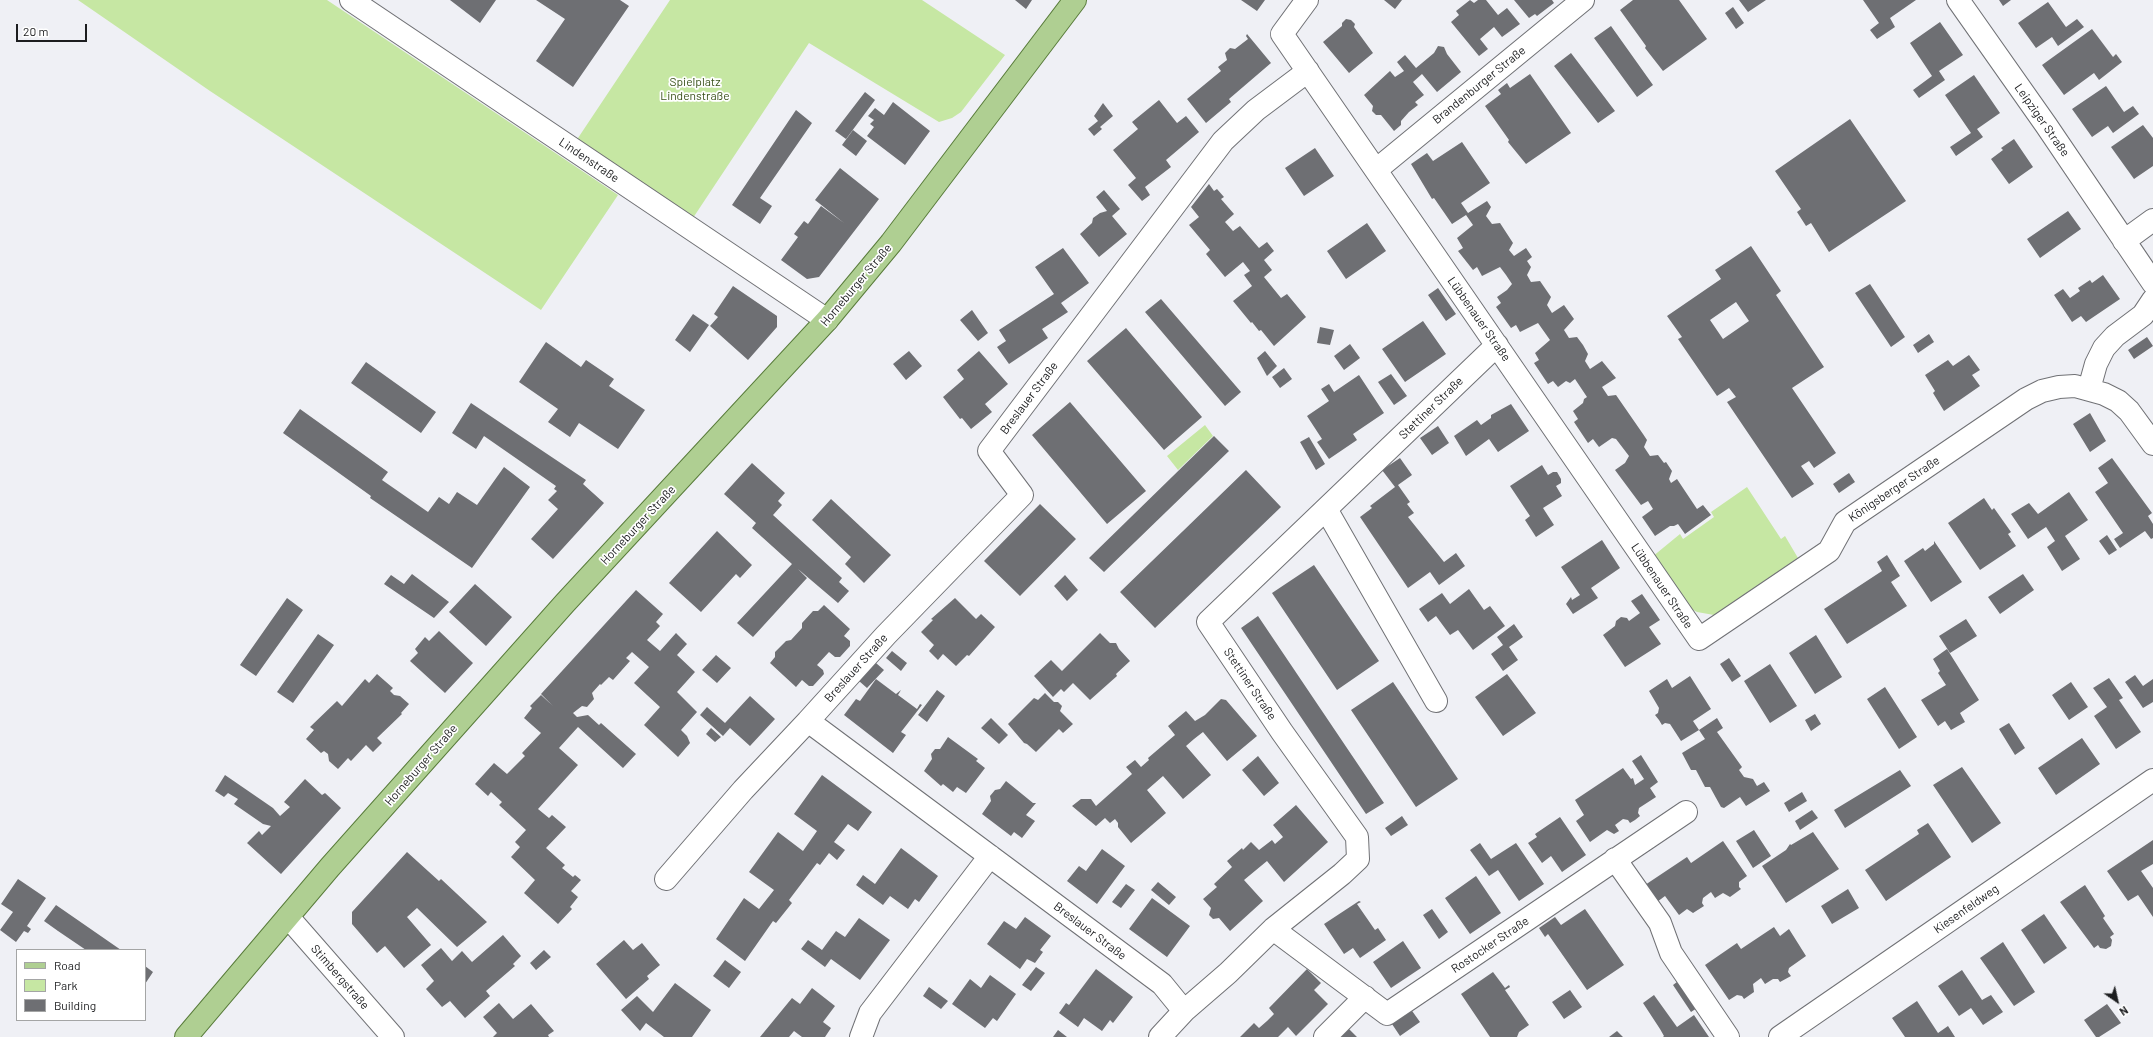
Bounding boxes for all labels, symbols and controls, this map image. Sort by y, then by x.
scale bar [18,16,89,42]
text: 20 m [23,24,49,38]
street label: Brandenburger Straße [1430,43,1528,127]
park label: Spielplatz Lindenstraße [660,75,730,103]
street label: Leipziger Straße [2011,81,2073,159]
street label: Lindenstraße [556,135,622,185]
street label: Horneburger Straße [817,241,895,329]
street label: Lübbenauer Straße [1444,274,1514,364]
street label: Breslauer Straße [997,359,1061,437]
street label: Stettiner Straße [1396,374,1466,442]
street label: Königsberger Straße [1846,453,1942,525]
street label: Horneburger Straße [598,482,678,568]
street label: Lübbenauer Straße [1628,541,1696,631]
street label: Breslauer Straße [821,631,891,705]
street label: Stettiner Straße [1221,645,1279,723]
street label: Horneburger Straße [382,721,460,809]
street label: Kiesenfeldweg [1931,881,2001,937]
street label: Breslauer Straße [1051,899,1129,963]
street label: Rostocker Straße [1448,914,1532,976]
street label: Stimbergstraße [308,942,372,1012]
legend [16,949,146,1021]
text: Road [54,958,81,972]
text: Park [54,978,78,992]
north arrow [2097,981,2137,1021]
text: Building [54,998,96,1012]
text: N [2117,1004,2131,1019]

